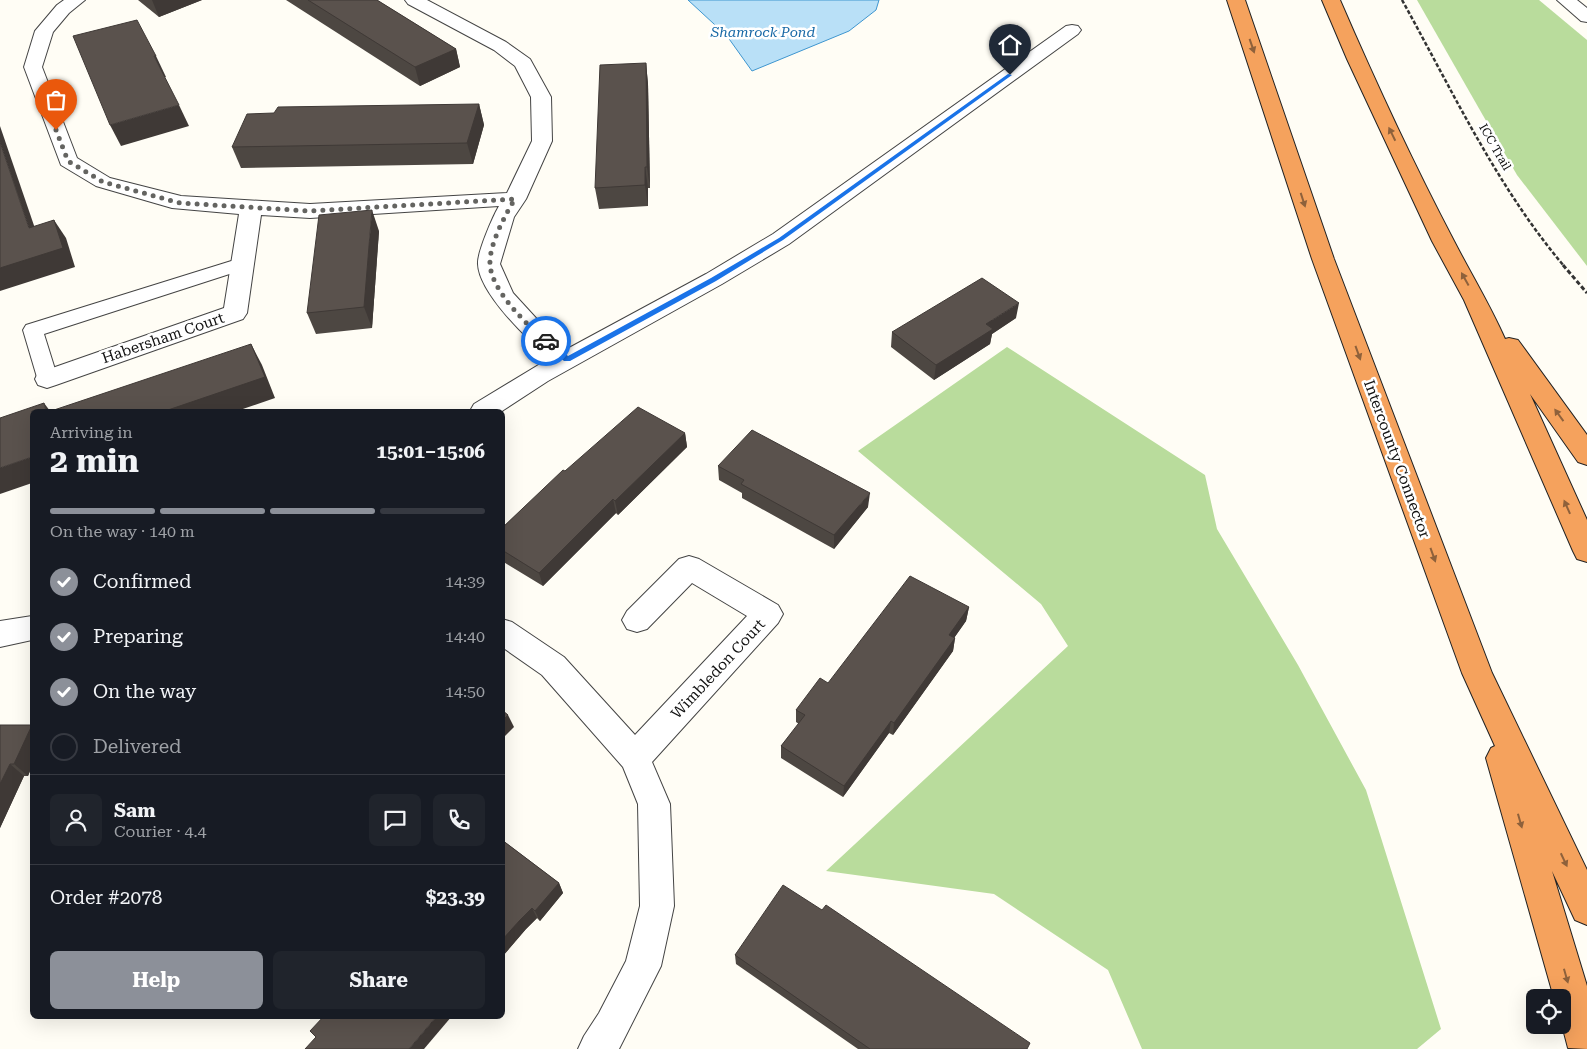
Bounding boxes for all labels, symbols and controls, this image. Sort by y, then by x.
water label: Shamrock Pond [710,24,815,40]
pin [989,24,1031,75]
icon: home [996,31,1024,59]
one-way arrow [1248,39,1256,54]
pin [35,79,77,130]
icon: bag [42,86,70,114]
street label: ICC Trail [1476,121,1514,173]
one-way arrow [1387,127,1395,141]
one-way arrow [1300,193,1308,208]
one-way arrow [1460,272,1469,285]
street label: Habersham Court [99,308,227,367]
courier [521,316,571,366]
icon: car [532,327,560,355]
one-way arrow [1354,346,1362,361]
street label: Intercounty Connector [1360,377,1434,541]
one-way arrow [1554,408,1564,422]
text: Arriving in [50,423,133,442]
text: 15:01–15:06 [376,440,485,463]
text: 2 min [50,442,139,480]
one-way arrow [1563,500,1571,514]
text: On the way · 140 m [50,522,195,541]
one-way arrow [1429,548,1437,563]
icon: check [50,568,78,596]
text: Confirmed [93,570,191,593]
text: 14:39 [445,572,485,591]
street label: Wimbledon Court [667,615,769,723]
icon: check [50,623,78,651]
text: Preparing [93,625,183,648]
text: 14:40 [445,627,485,646]
icon: check [50,678,78,706]
text: On the way [93,680,196,703]
text: 14:50 [445,682,485,701]
text: Delivered [93,735,181,758]
button: person [50,794,102,846]
button: chat [369,794,421,846]
button: phone [433,794,485,846]
text: Sam [114,799,156,822]
one-way arrow [1517,813,1525,828]
text: Courier · 4.4 [114,822,207,841]
one-way arrow [1561,853,1569,867]
text: Order #2078 [50,886,162,909]
text: $23.39 [426,886,485,909]
button: Help [50,951,263,1009]
button: Share [273,951,485,1009]
one-way arrow [1562,969,1570,984]
map controls [1526,989,1571,1034]
button: locate [1526,989,1571,1034]

